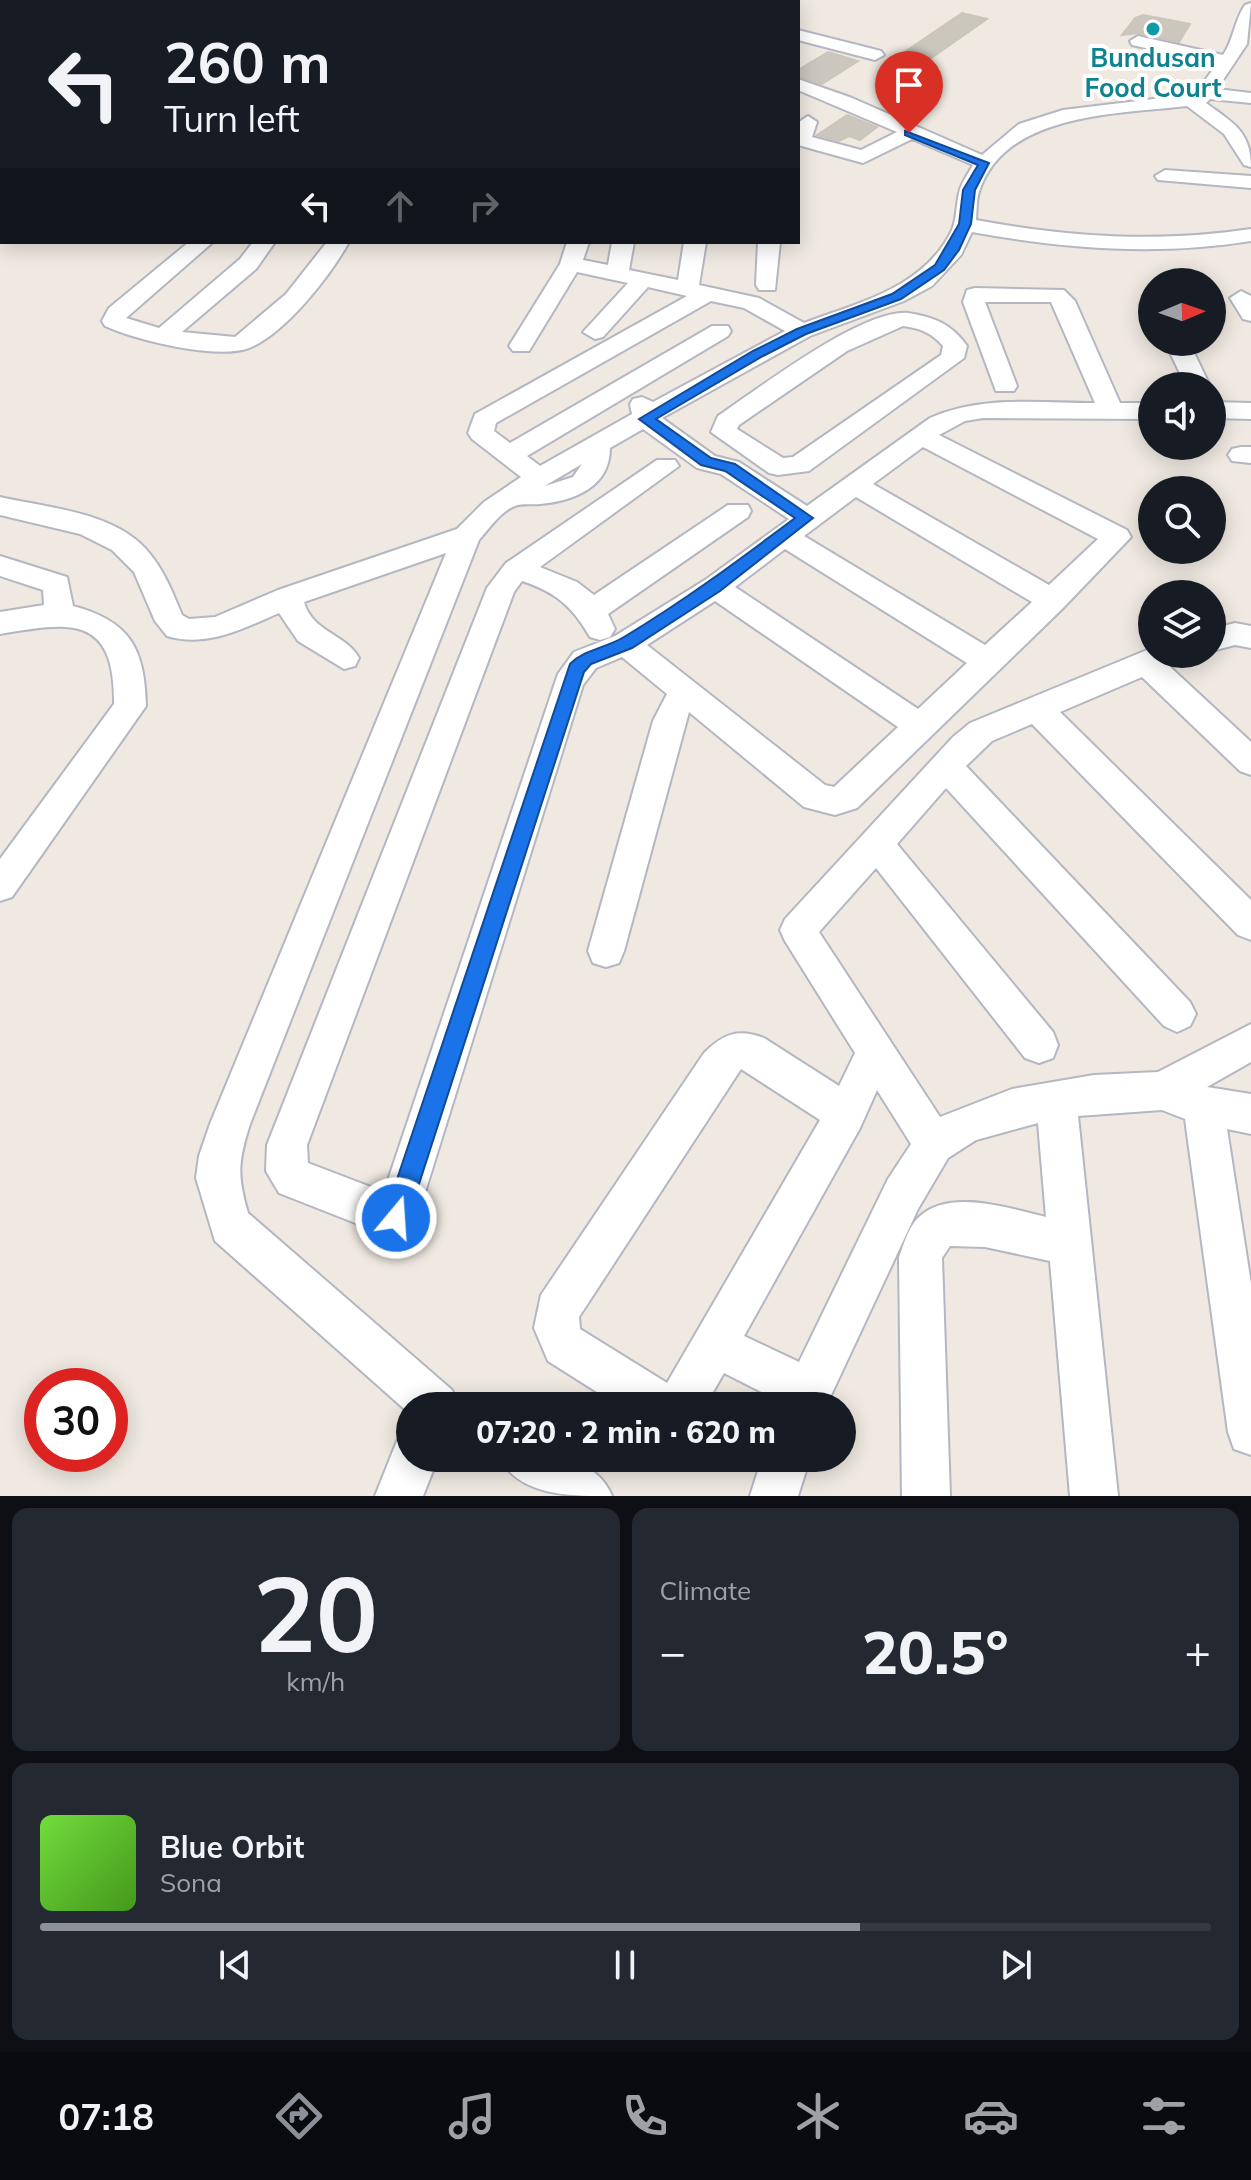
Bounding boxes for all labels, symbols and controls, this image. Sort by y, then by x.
marker: Bundusan Food Court [1144,20,1162,38]
text: 260 m [164,27,331,97]
icon: left [32,32,136,136]
place label: Bundusan Food Court [1084,41,1222,104]
pin [875,51,943,133]
icon: arrive [887,63,931,107]
text: Turn left [164,96,300,141]
icon: left [294,184,338,228]
icon: ahead [378,184,422,228]
icon: right [462,184,506,228]
north arrow [1138,268,1226,356]
map controls [1138,268,1226,668]
button: sound [1138,372,1226,460]
button: search [1138,476,1226,564]
button: layers [1138,580,1226,668]
position arrow [354,1176,438,1260]
speed limit sign: 30 [24,1368,128,1472]
text: 07:20 · 2 min · 620 m [476,1413,776,1451]
text: 20 [253,1547,378,1678]
text: Climate [660,1574,751,1607]
text: 20.5° [862,1614,1009,1689]
text: − [660,1624,686,1679]
text: + [1185,1624,1211,1679]
text: km/h [286,1665,345,1698]
text: Blue Orbit [160,1828,304,1866]
text: Sona [160,1866,222,1899]
icon: previous [213,1943,257,1987]
icon: pause [603,1943,647,1987]
icon: next [994,1943,1038,1987]
icon: directions [271,2088,327,2144]
icon: music [444,2088,500,2144]
icon: phone [617,2088,673,2144]
icon: climate [790,2088,846,2144]
icon: car [963,2088,1019,2144]
icon: filters [1136,2088,1192,2144]
text: 07:18 [59,2094,154,2139]

